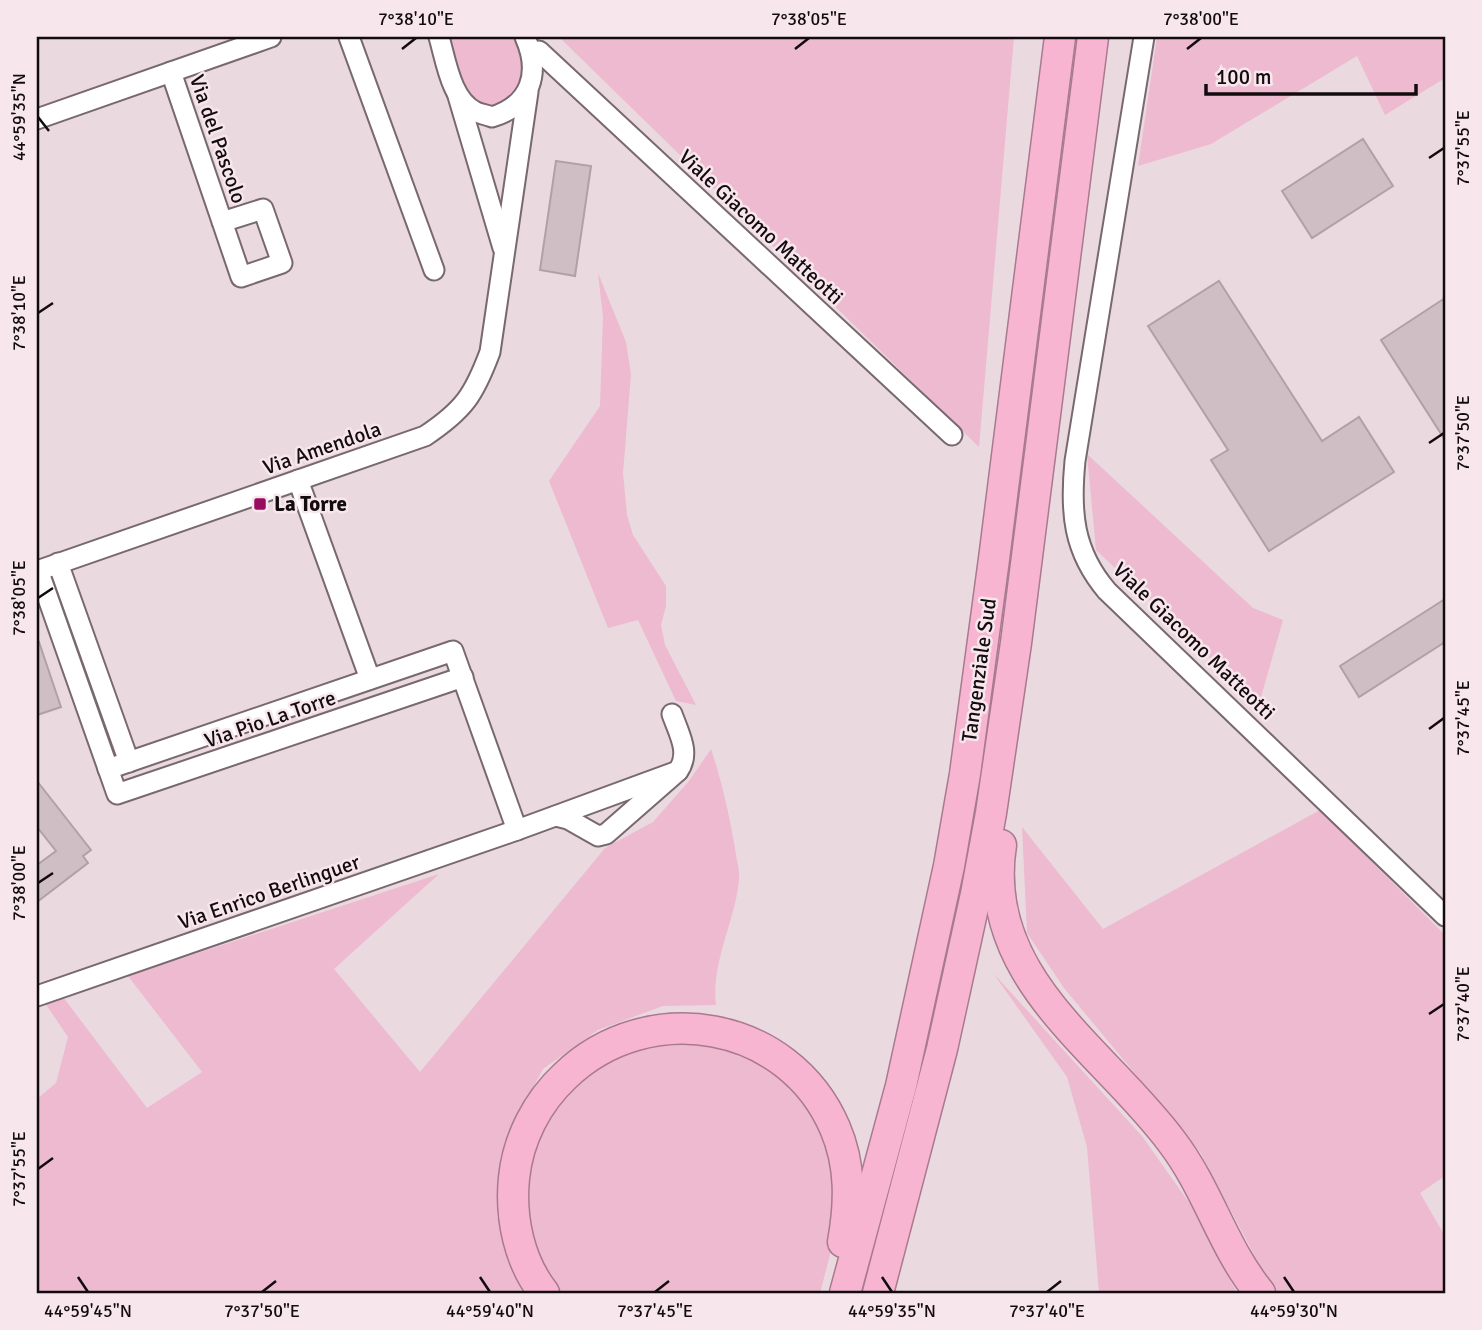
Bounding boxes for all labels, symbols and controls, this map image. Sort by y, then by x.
text: 7°38'10"E [378,8,454,30]
text: 7°38'05"E [771,8,847,30]
text: 7°38'00"E [1163,8,1239,30]
scale bar [1206,52,1416,96]
text: 100 m [1216,64,1271,90]
street label: Via del Pascolo [184,71,252,207]
text: 44°59'35"N [8,73,30,161]
text: 7°37'55"E [1452,110,1474,186]
street label: Viale Giacomo Matteotti [673,144,849,310]
text: 7°38'10"E [8,275,30,351]
text: 7°37'50"E [1452,395,1474,471]
street label: Via Amendola [259,416,385,480]
place label: La Torre [274,491,347,517]
marker: La Torre [252,496,268,512]
street label: Viale Giacomo Matteotti [1107,557,1281,725]
text: 7°38'05"E [8,560,30,636]
street label: Tangenziale Sud [956,596,1002,744]
text: 7°37'45"E [1452,680,1474,756]
street label: Via Pio La Torre [201,684,339,754]
text: 7°38'00"E [8,845,30,921]
street label: Via Enrico Berlinguer [175,849,363,935]
text: 7°37'40"E [1452,966,1474,1042]
text: 7°37'55"E [8,1131,30,1207]
text: 44°59'45"N [44,1300,132,1322]
text: 7°37'50"E [224,1300,300,1322]
text: 44°59'40"N [446,1300,534,1322]
text: 7°37'45"E [617,1300,693,1322]
text: 44°59'35"N [848,1300,936,1322]
text: 7°37'40"E [1009,1300,1085,1322]
text: 44°59'30"N [1250,1300,1338,1322]

